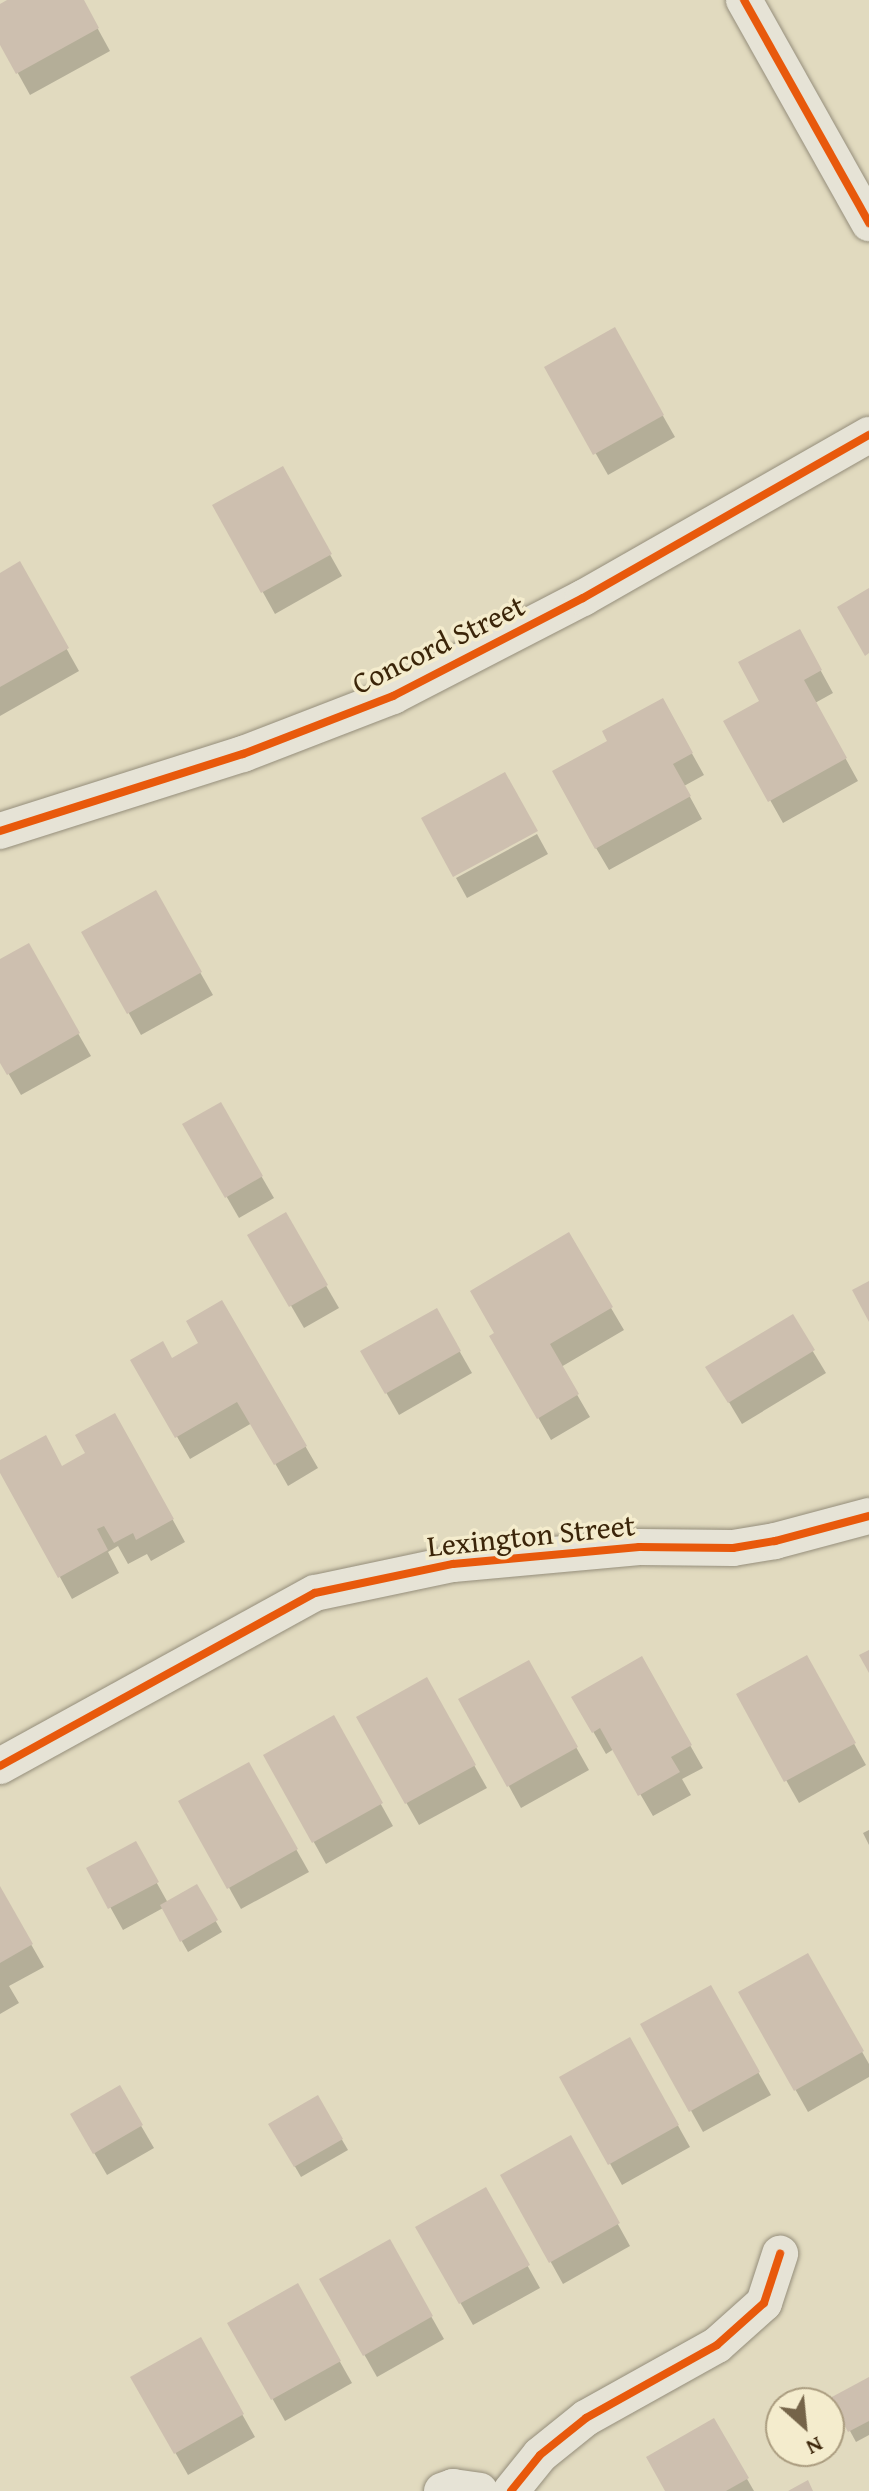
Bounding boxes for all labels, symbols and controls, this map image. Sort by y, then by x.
street label: Concord Street [346,587,530,701]
street label: Lexington Street [425,1506,637,1564]
north arrow [765,2387,845,2467]
text: N [801,2429,829,2464]

